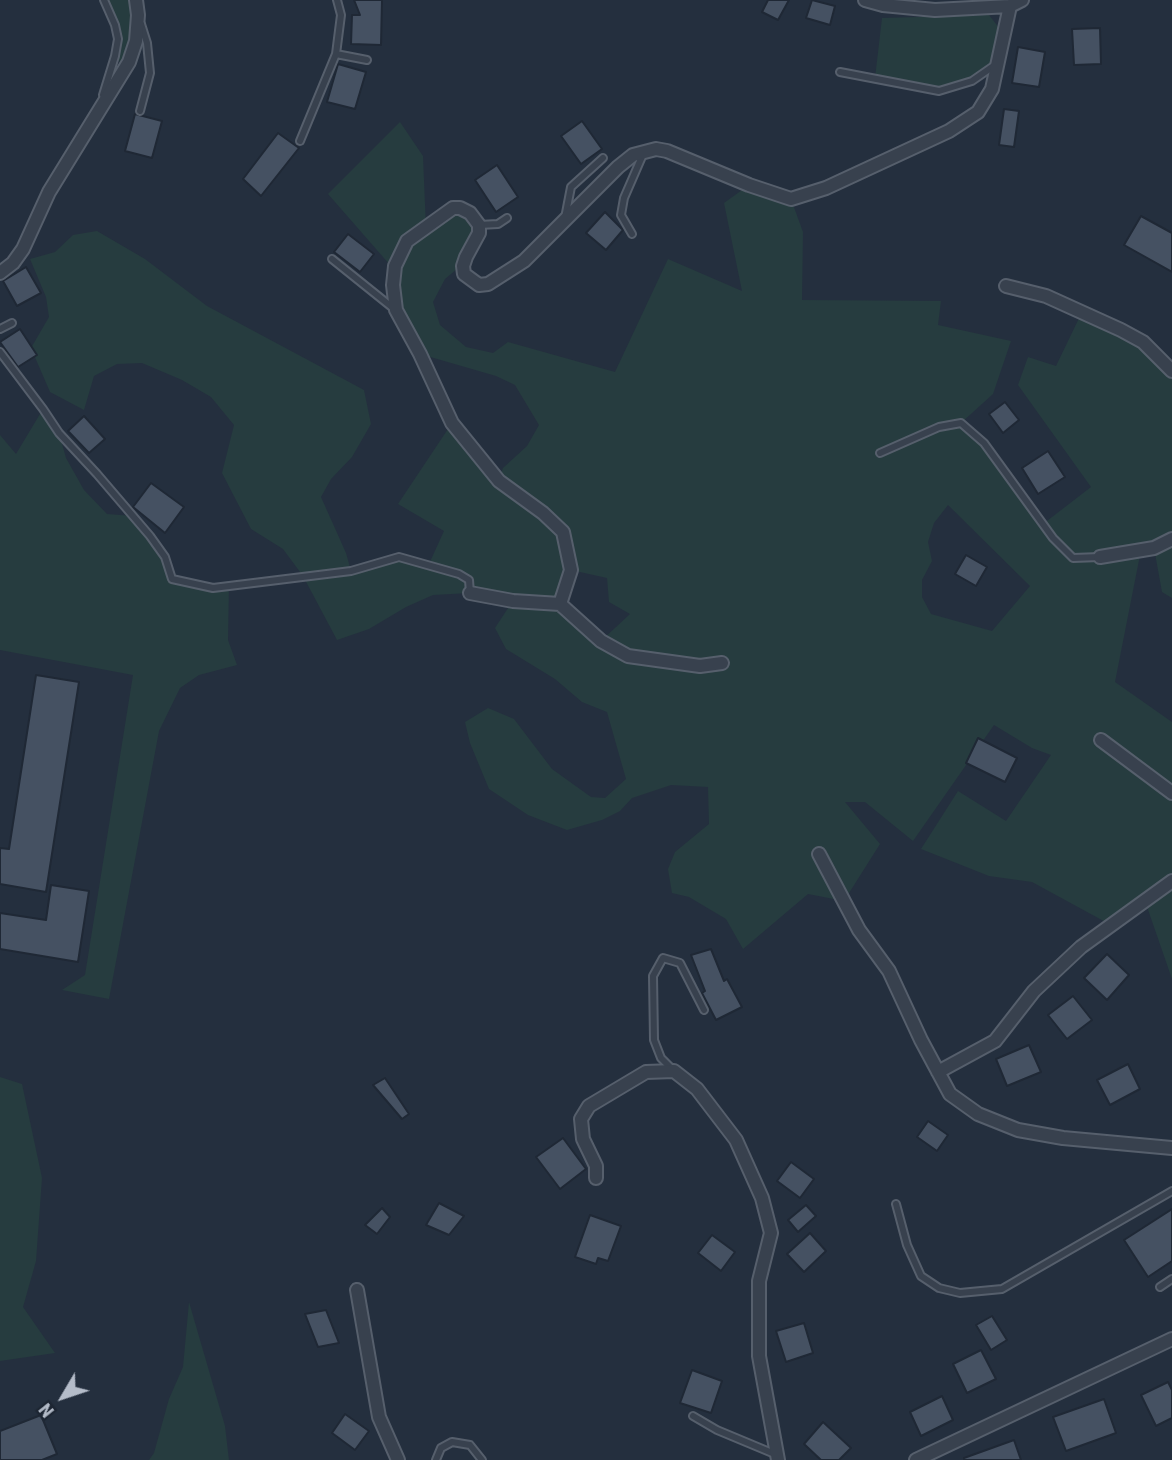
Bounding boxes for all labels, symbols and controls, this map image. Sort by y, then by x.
north arrow [28,1362,98,1432]
text: N [34,1399,59,1422]

